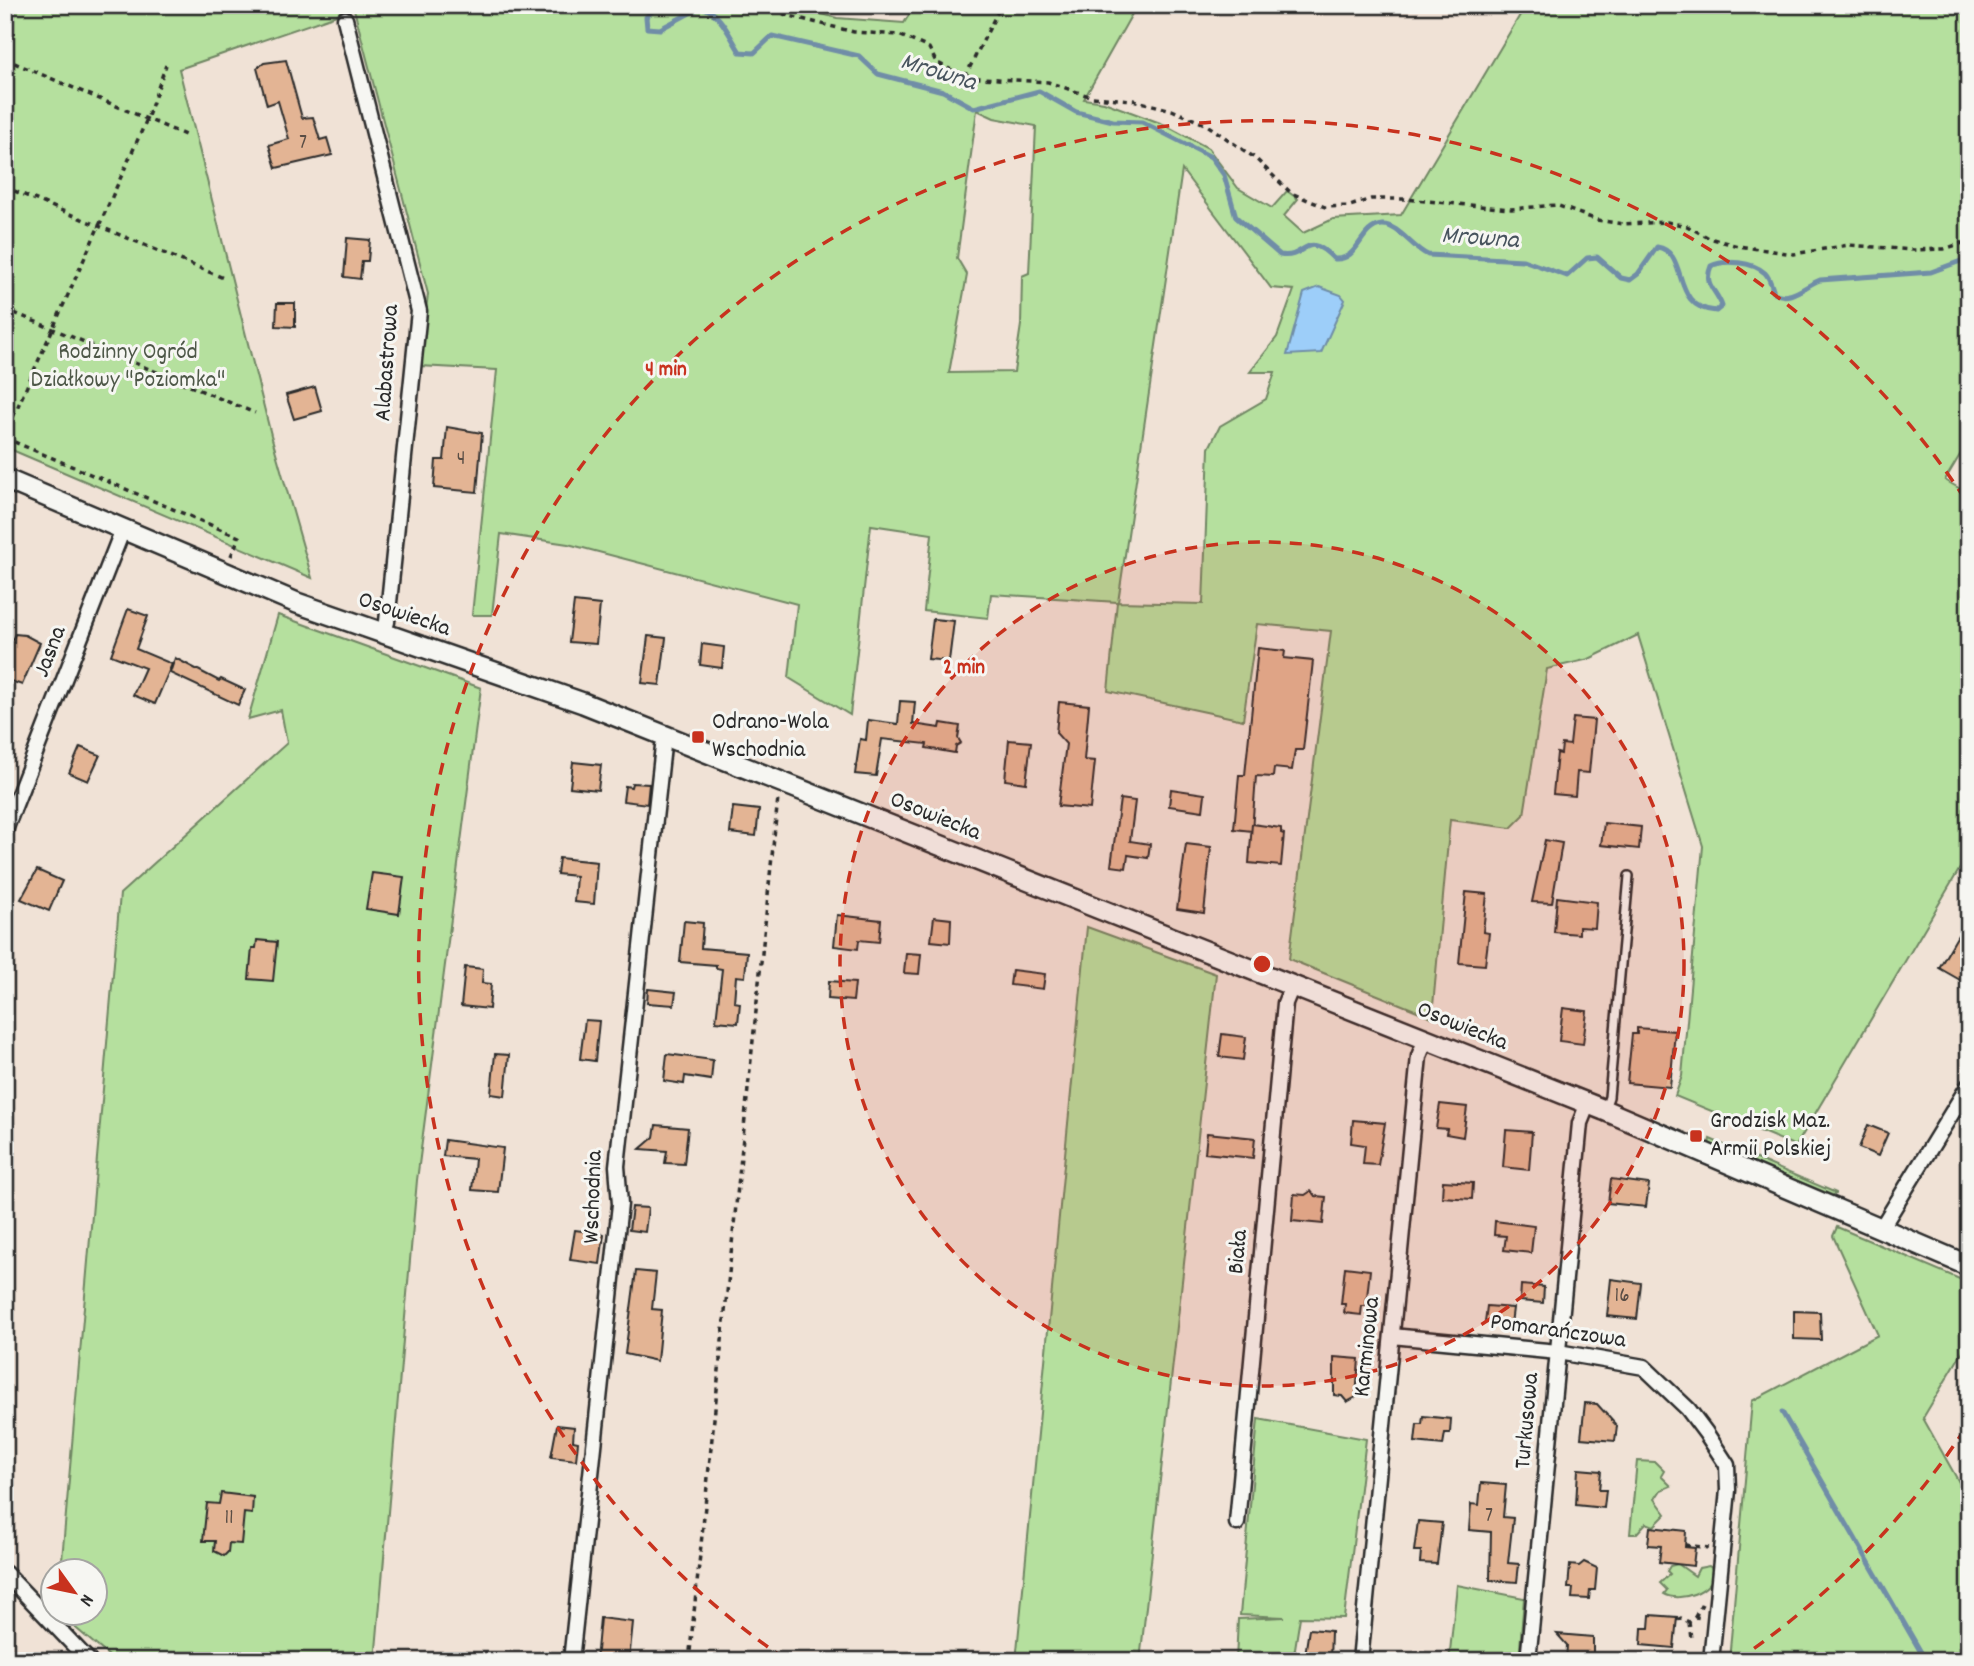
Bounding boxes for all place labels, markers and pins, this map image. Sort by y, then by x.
place label: Odrano-Wola Wschodnia [712,706,829,768]
marker: Odrano-Wola Wschodnia [690,729,706,745]
centre of rings [1250,952,1274,976]
place label: Grodzisk Maz. Armii Polskiej [1710,1105,1831,1167]
marker: Grodzisk Maz. Armii Polskiej [1688,1128,1704,1144]

